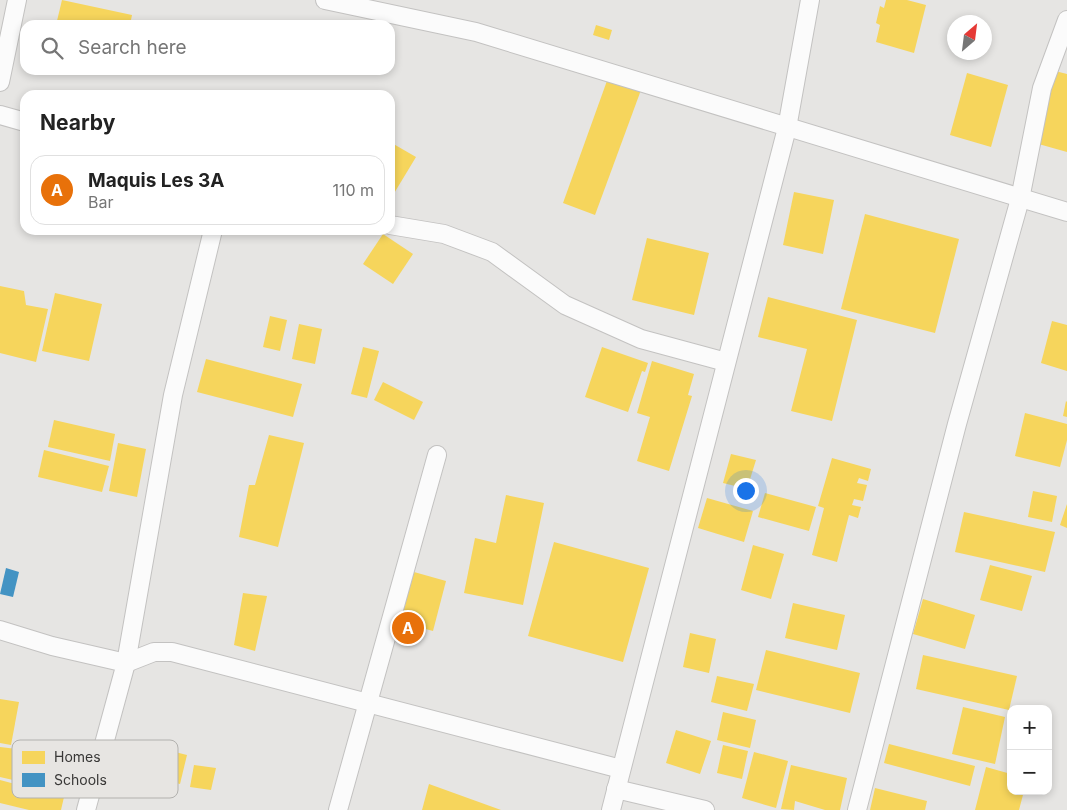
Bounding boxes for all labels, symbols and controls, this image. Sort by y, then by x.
north arrow [947,15,992,60]
search box [20,20,395,75]
icon: search [38,34,66,62]
text: Search here [78,36,187,59]
text: Nearby [40,110,115,135]
text: Maquis Les 3A [88,169,224,192]
text: A [51,180,63,200]
text: 110 m [332,180,374,200]
text: Bar [88,192,113,212]
your location [733,478,759,504]
pin: A [392,609,424,647]
map controls [1007,705,1052,795]
button: + [1007,705,1052,750]
legend [12,740,178,798]
text: Homes [54,748,101,765]
button: − [1007,750,1052,795]
text: Schools [54,771,107,788]

